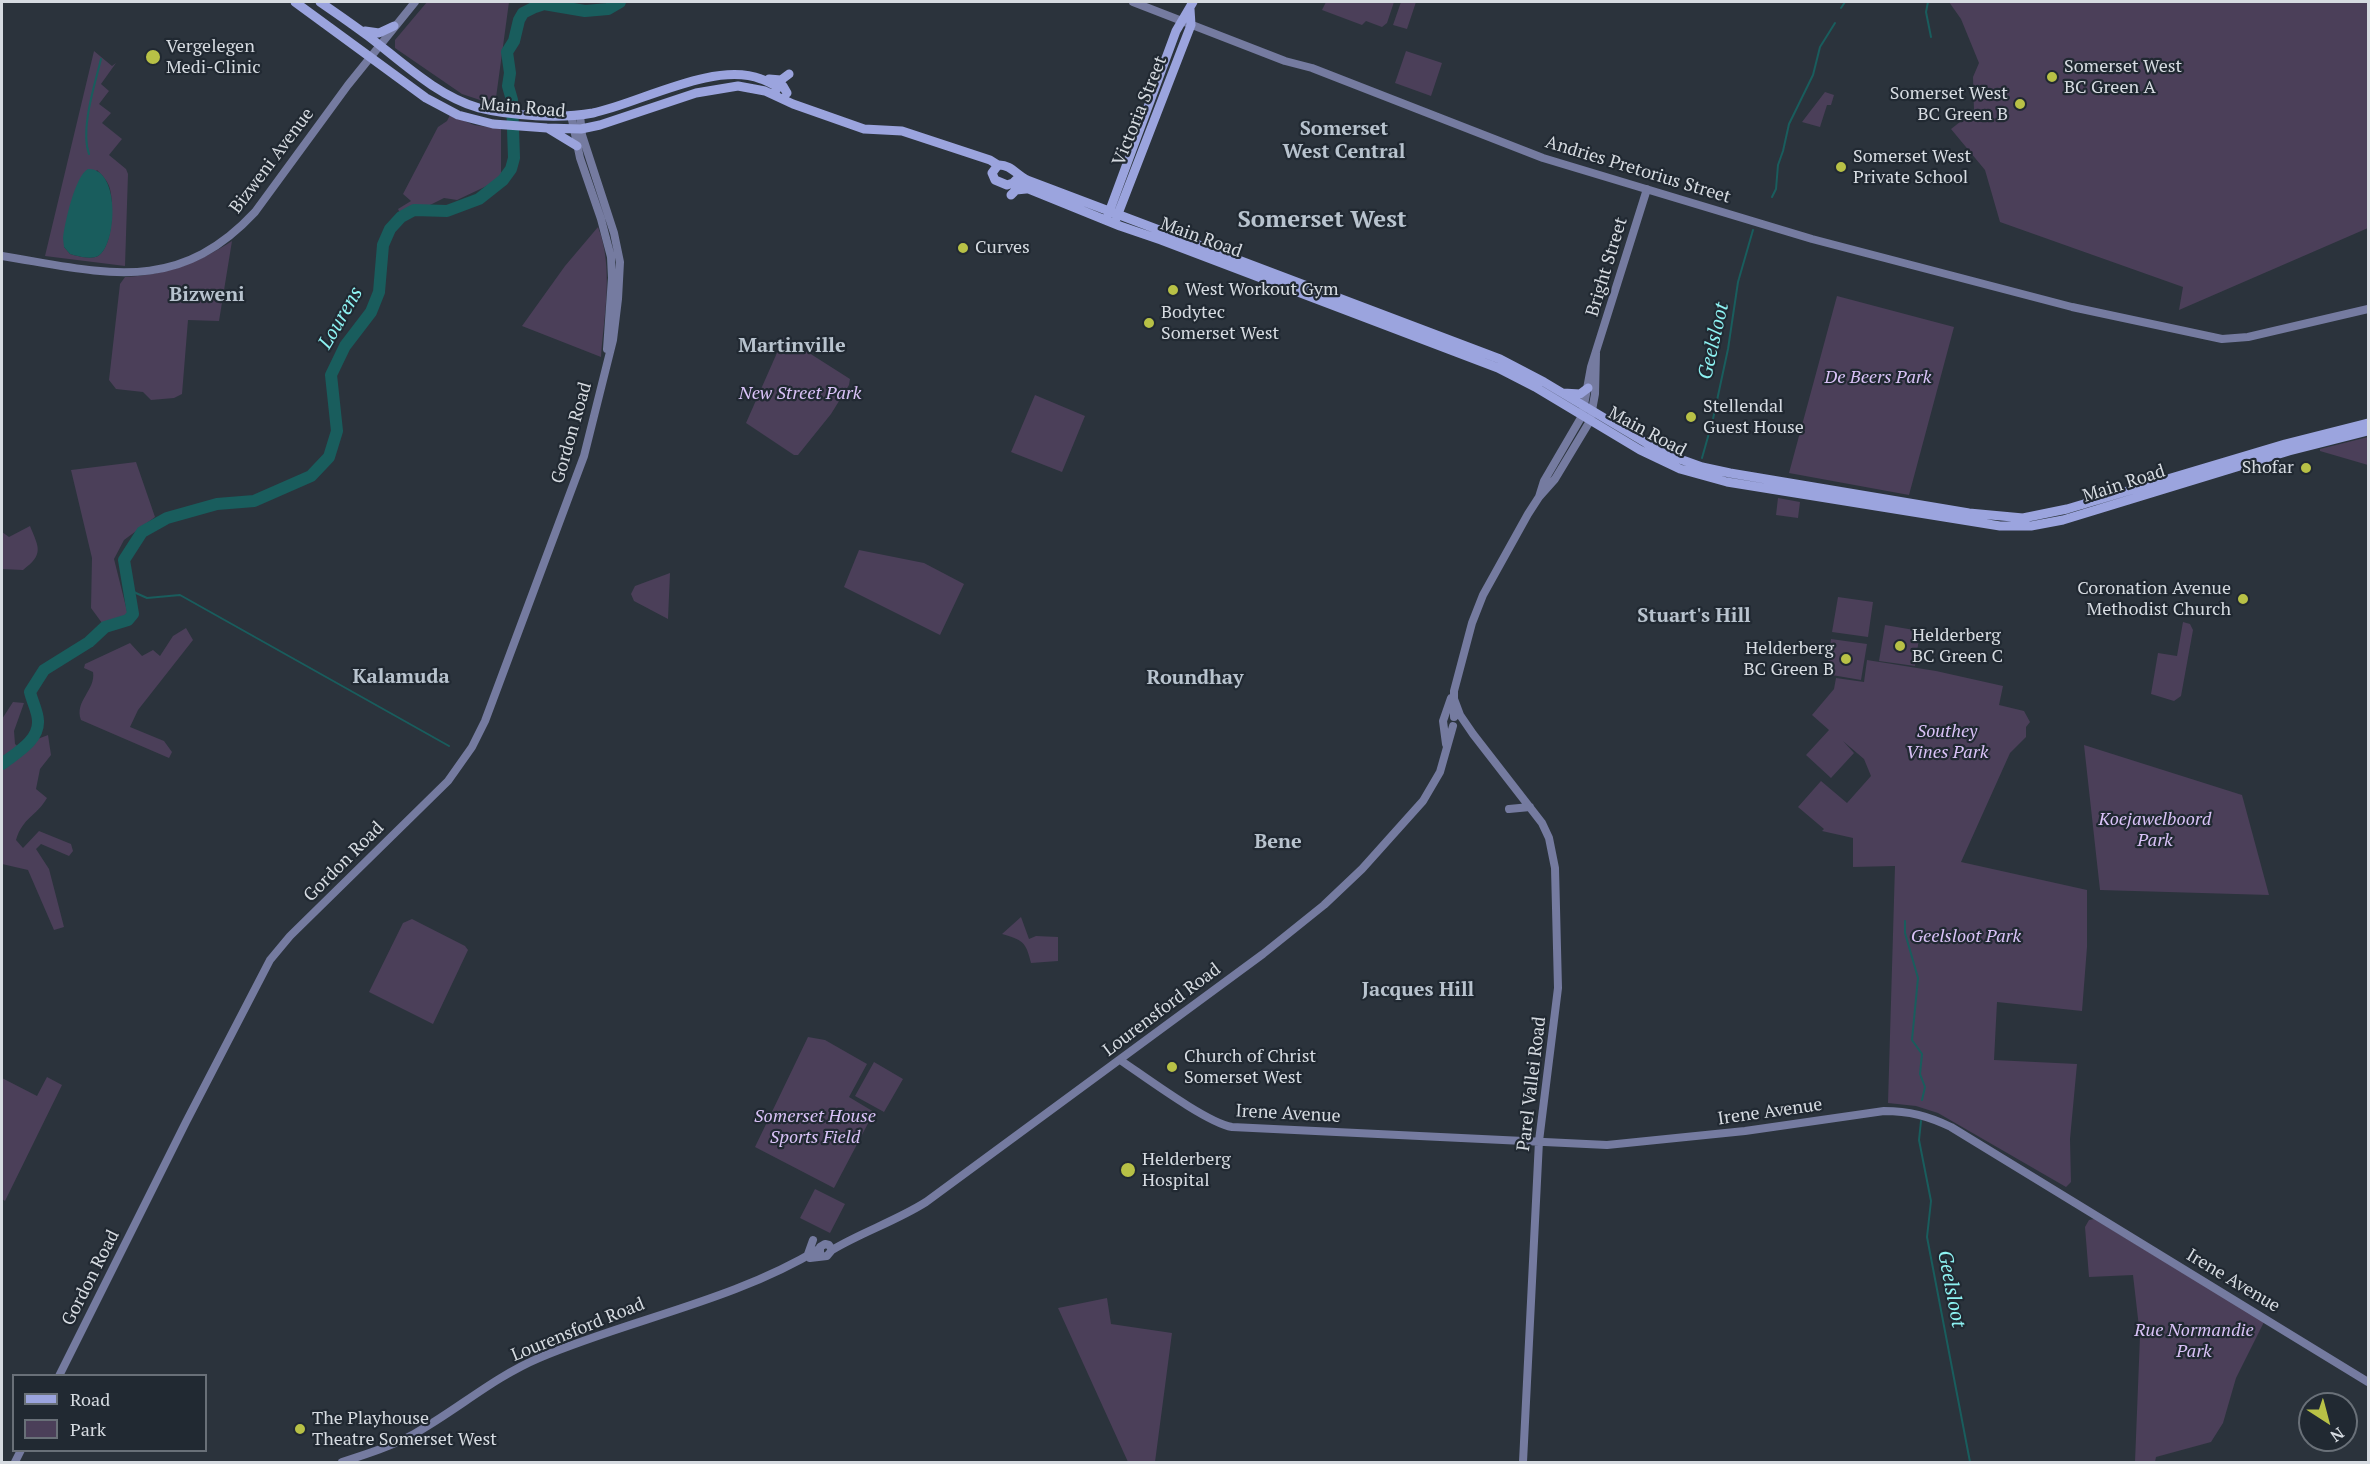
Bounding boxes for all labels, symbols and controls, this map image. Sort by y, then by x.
place label: Vergelegen Medi-Clinic [166,36,261,78]
marker: Vergelegen Medi-Clinic [144,48,162,66]
street label: Victoria Street [1108,53,1172,169]
place label: Somerset West BC Green A [2064,56,2182,98]
marker: Somerset West BC Green A [2045,70,2059,84]
place label: Somerset West BC Green B [1890,83,2008,125]
street label: Main Road [480,94,566,122]
marker: Somerset West BC Green B [2013,97,2027,111]
street label: Bizweni Avenue [225,104,319,218]
district label: Somerset West Central [1283,117,1405,164]
street label: Andries Pretorius Street [1543,132,1733,208]
place label: Somerset West Private School [1853,146,1971,188]
marker: Somerset West Private School [1834,160,1848,174]
district label: Somerset West [1237,206,1407,234]
street label: Main Road [1157,213,1245,263]
street label: Bright Street [1582,215,1632,319]
place label: Curves [975,237,1030,259]
marker: Curves [956,241,970,255]
place label: West Workout Gym [1185,279,1338,301]
district label: Bizweni [169,283,245,307]
water label: Lourens [314,283,368,353]
marker: West Workout Gym [1166,283,1180,297]
water label: Geelsloot [1694,300,1734,382]
place label: Bodytec Somerset West [1161,302,1279,344]
marker: Bodytec Somerset West [1142,316,1156,330]
district label: Martinville [738,334,846,358]
park label: De Beers Park [1825,367,1931,389]
street label: Gordon Road [547,380,597,486]
park label: New Street Park [739,383,861,405]
place label: Stellendal Guest House [1703,396,1804,438]
street label: Main Road [1604,402,1690,462]
marker: Stellendal Guest House [1684,410,1698,424]
place label: Shofar [2242,457,2294,479]
street label: Main Road [2080,461,2168,507]
marker: Shofar [2299,461,2313,475]
place label: Coronation Avenue Methodist Church [2077,578,2231,620]
marker: Coronation Avenue Methodist Church [2236,592,2250,606]
district label: Stuart's Hill [1637,604,1751,628]
place label: Helderberg BC Green C [1912,625,2003,668]
place label: Helderberg BC Green B [1743,638,1834,680]
marker: Helderberg BC Green C [1893,639,1907,653]
marker: Helderberg BC Green B [1839,652,1853,666]
district label: Kalamuda [352,665,450,689]
district label: Roundhay [1146,666,1244,690]
park label: Southey Vines Park [1906,721,1988,764]
park label: Koejawelboord Park [2099,809,2211,852]
street label: Gordon Road [299,817,389,907]
district label: Bene [1254,830,1302,854]
park label: Geelsloot Park [1911,926,2021,948]
street label: Lourensford Road [1099,959,1225,1061]
district label: Jacques Hill [1362,978,1474,1002]
street label: Parel Vallei Road [1513,1016,1551,1152]
place label: Church of Christ Somerset West [1184,1046,1316,1088]
marker: Church of Christ Somerset West [1165,1060,1179,1074]
street label: Irene Avenue [1716,1094,1824,1130]
street label: Irene Avenue [1235,1100,1341,1128]
park label: Somerset House Sports Field [754,1106,876,1148]
place label: Helderberg Hospital [1142,1149,1231,1192]
marker: Helderberg Hospital [1119,1161,1137,1179]
street label: Gordon Road [58,1227,124,1329]
street label: Irene Avenue [2182,1245,2284,1317]
water label: Geelsloot [1932,1248,1970,1330]
street label: Lourensford Road [508,1293,648,1367]
park label: Rue Normandie Park [2134,1320,2254,1362]
legend [12,1374,207,1452]
text: Road [70,1387,110,1411]
north arrow [2298,1392,2358,1452]
place label: The Playhouse Theatre Somerset West [312,1408,497,1450]
text: Park [70,1417,106,1441]
marker: The Playhouse Theatre Somerset West [293,1422,307,1436]
text: N [2326,1422,2349,1447]

